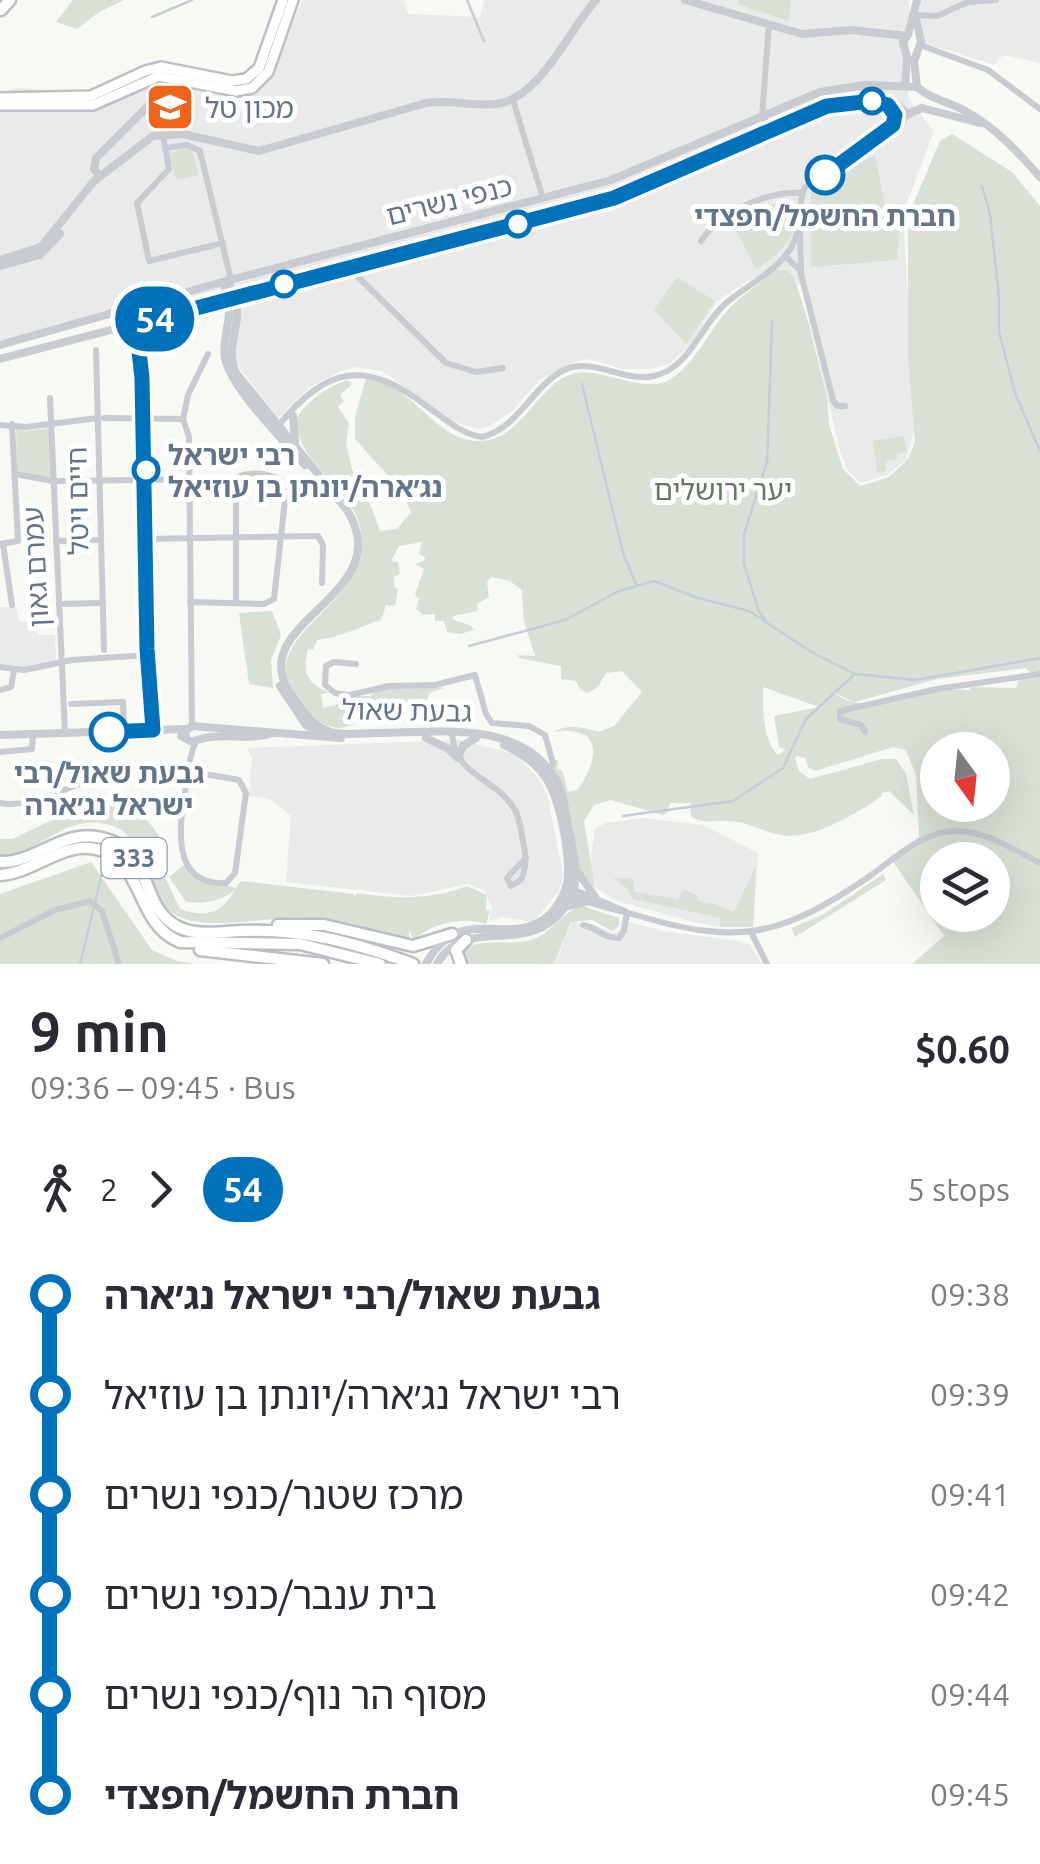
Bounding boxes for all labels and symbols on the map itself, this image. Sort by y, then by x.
school or university icon: מכון טל [144,81,196,133]
unlabelled marker [859,88,885,114]
place label: מכון טל [205,92,294,123]
marker: חברת החשמל/חפצדי [806,156,844,194]
street label: כנפי נשרים [383,169,515,231]
place label: חברת החשמל/חפצדי [694,200,956,231]
unlabelled marker [505,211,531,237]
unlabelled marker [271,271,297,297]
line badge: 54 [110,286,200,352]
place label: רבי ישראל נג׳ארה/יונתן בן עוזיאל [168,439,443,502]
street label: חיים ויטל [61,446,93,556]
marker: רבי ישראל נג׳ארה/יונתן בן עוזיאל [133,457,159,483]
park label: יער ירושלים [654,474,792,505]
street label: עמרם גאון [16,506,54,628]
street label: גבעת שאול [342,693,472,727]
marker: גבעת שאול/רבי ישראל נג׳ארה [90,713,128,751]
north arrow [920,732,1010,822]
place label: גבעת שאול/רבי ישראל נג׳ארה [14,757,204,820]
road number: 333 [102,838,166,878]

